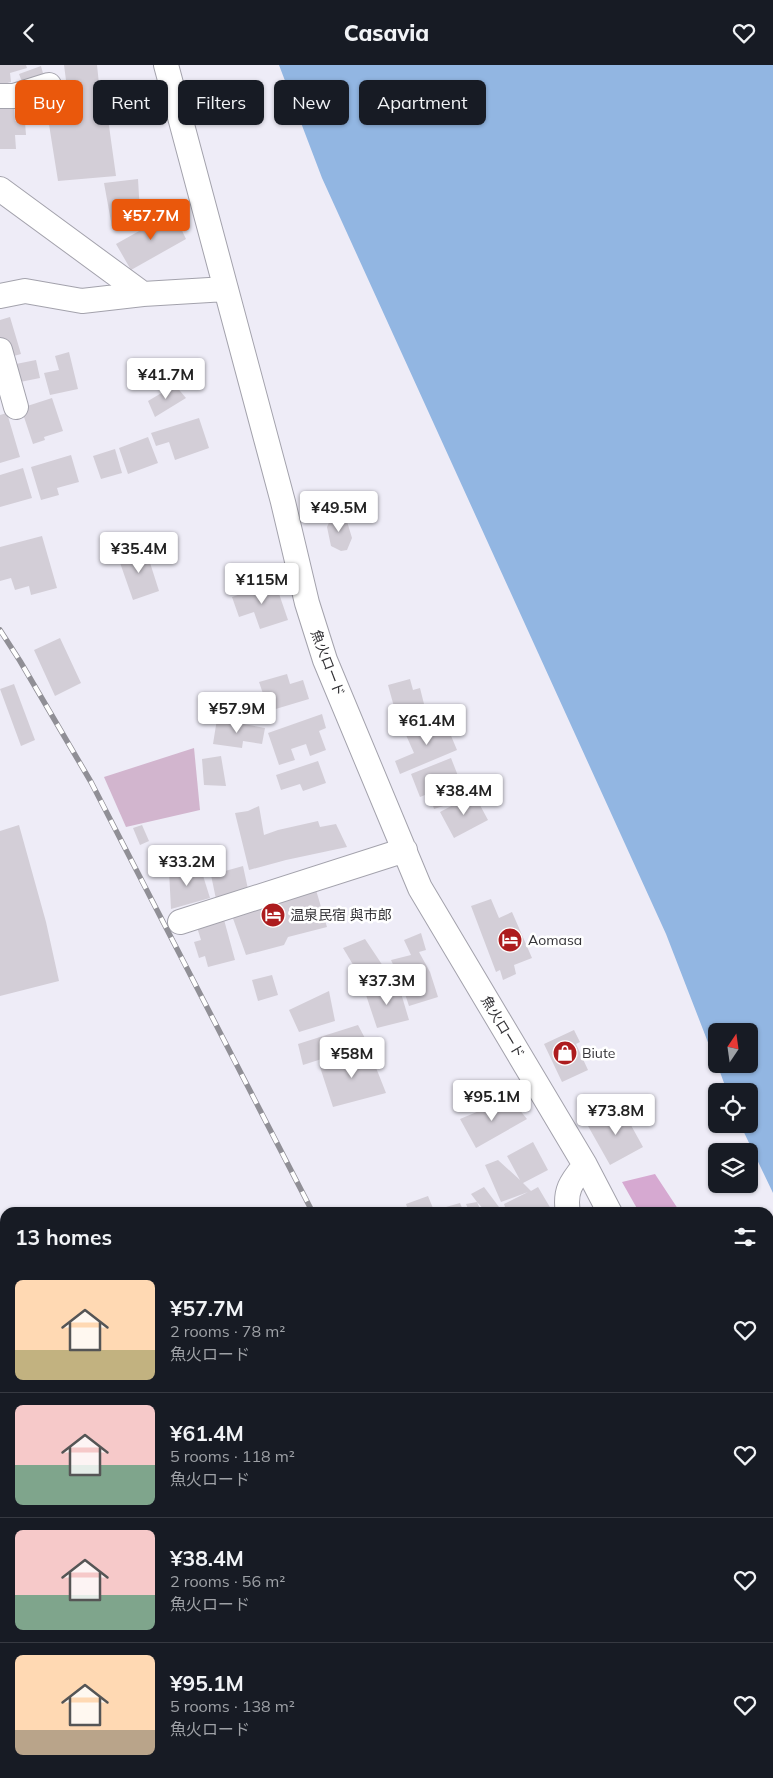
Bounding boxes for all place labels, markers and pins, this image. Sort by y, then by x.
pin: ¥57.7M [110,199,192,241]
pin: ¥41.7M [125,357,207,400]
pin: ¥49.5M [298,491,380,533]
pin: ¥35.4M [98,531,180,574]
pin: ¥115M [227,563,297,605]
pin: ¥57.9M [196,691,278,734]
pin: ¥61.4M [386,703,468,746]
pin: ¥38.4M [423,773,505,816]
pin: ¥33.2M [146,845,228,887]
hotel icon: 温泉民宿 與市郎 [260,902,286,928]
place label: 温泉民宿 與市郎 [290,906,392,924]
hotel icon: Aomasa [497,927,523,953]
place label: Aomasa [528,931,582,949]
pin: ¥37.3M [346,963,428,1006]
pin: ¥58M [322,1037,382,1079]
shop icon: Biute [552,1040,578,1066]
place label: Biute [582,1044,615,1062]
pin: ¥95.1M [451,1079,533,1122]
pin: ¥73.8M [575,1093,657,1136]

